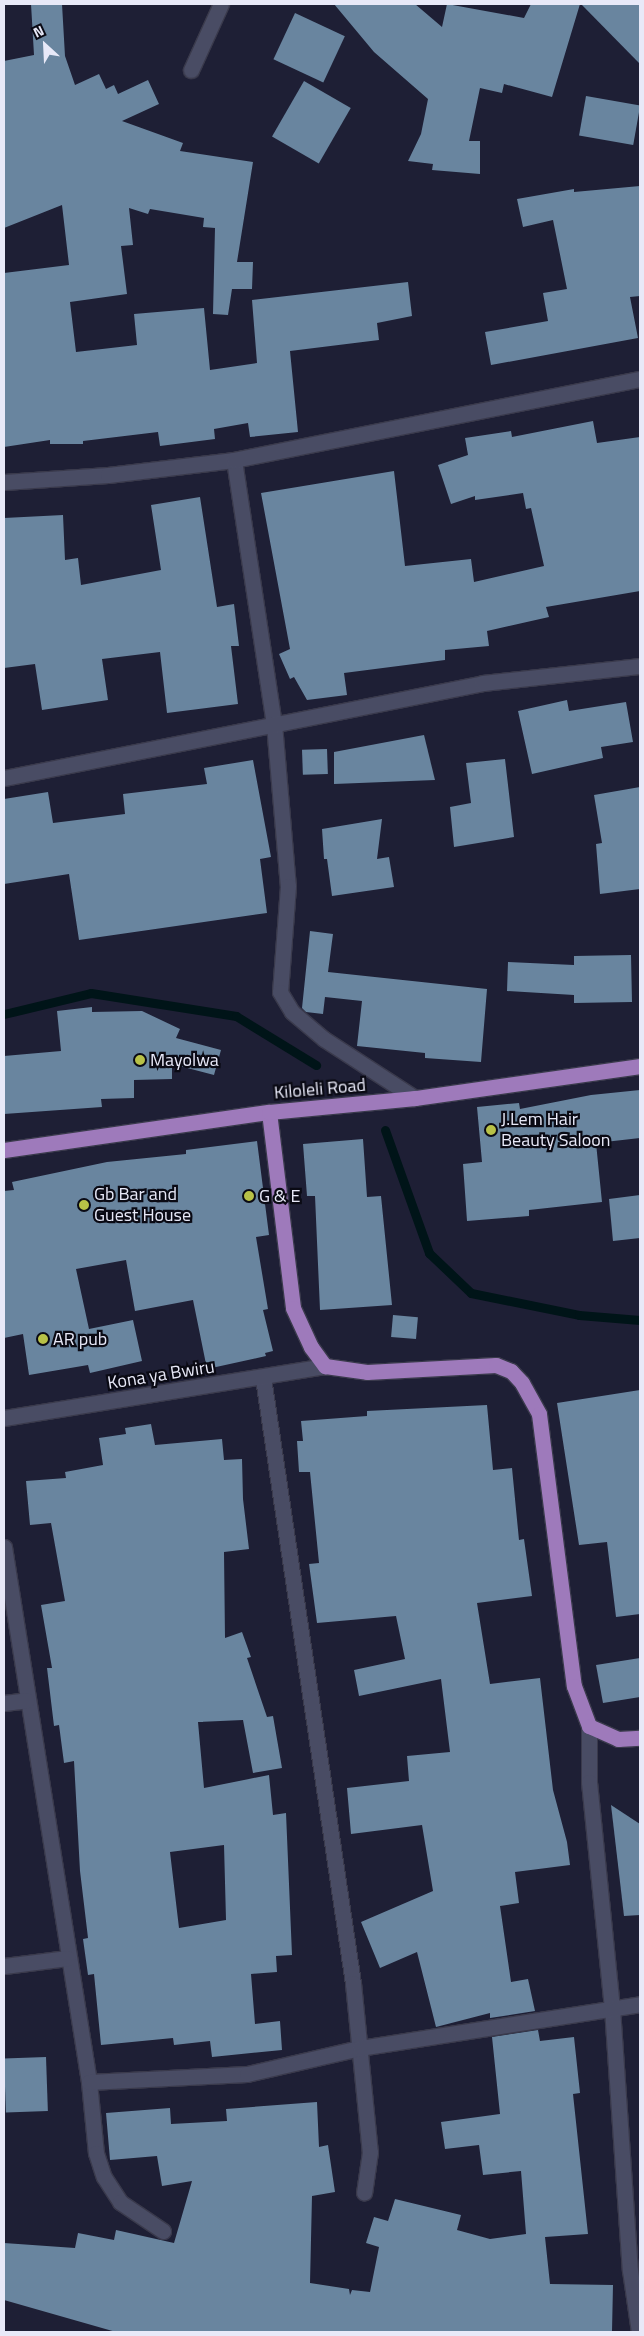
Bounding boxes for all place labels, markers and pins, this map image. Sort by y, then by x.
place label: Mayolwa [150,1049,219,1071]
marker: Mayolwa [134,1054,146,1066]
place label: J.Lem Hair Beauty Saloon [501,1109,610,1152]
marker: J.Lem Hair Beauty Saloon [485,1124,497,1136]
place label: Gb Bar and Guest House [94,1184,191,1226]
place label: G & E [259,1185,300,1207]
marker: G & E [243,1190,255,1202]
marker: Gb Bar and Guest House [78,1199,90,1211]
place label: AR pub [53,1328,107,1350]
marker: AR pub [37,1333,49,1345]

